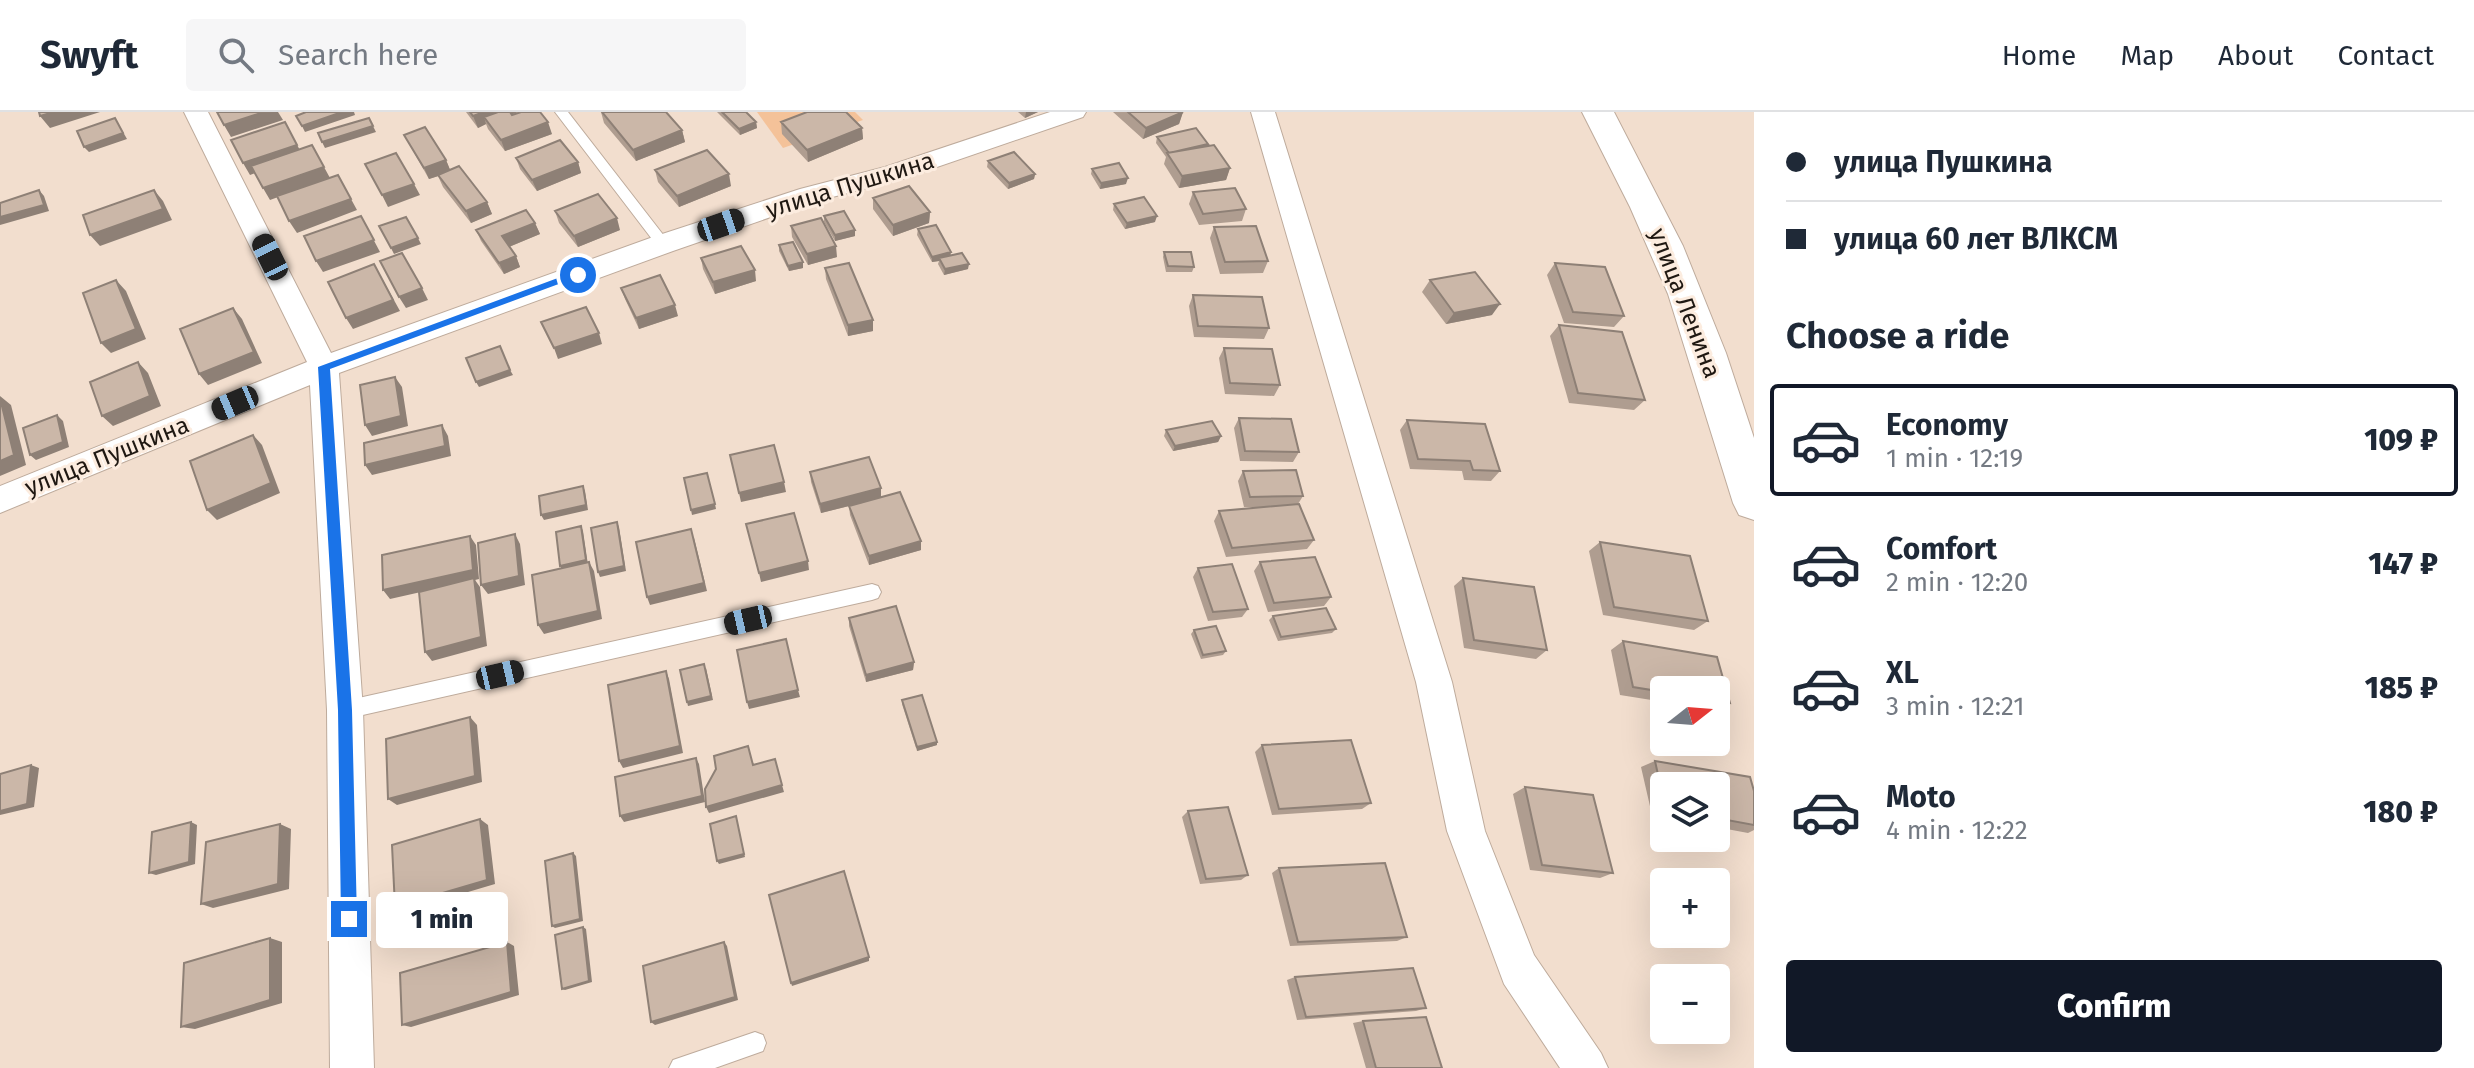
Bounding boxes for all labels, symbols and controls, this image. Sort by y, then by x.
search box [186,19,746,91]
text: Swyft [40,32,138,78]
icon: search [214,33,258,77]
text: Search here [278,37,438,73]
text: Home [2002,39,2076,72]
text: Map [2120,39,2174,72]
text: About [2218,39,2293,72]
text: Contact [2337,39,2434,72]
text: улица Пушкина [1834,144,2052,180]
street label: улица Пушкина [762,146,938,224]
car [694,206,748,244]
text: улица 60 лет ВЛКСМ [1834,221,2118,257]
street label: улица Ленина [1644,224,1726,382]
car [249,230,291,284]
route start [560,257,596,293]
text: Choose a ride [1786,314,2009,358]
car [208,383,262,423]
icon: car [1790,404,1862,476]
text: Economy [1886,407,2008,443]
street label: улица Пушкина [21,410,193,502]
text: 109 ₽ [2364,422,2438,458]
text: 1 min · 12:19 [1886,443,2023,474]
icon: car [1790,528,1862,600]
text: Comfort [1886,531,1997,567]
text: 147 ₽ [2368,546,2438,582]
text: 2 min · 12:20 [1886,567,2028,598]
car [722,603,774,637]
icon: car [1790,652,1862,724]
text: XL [1886,655,1919,691]
car [474,658,526,692]
text: 185 ₽ [2365,670,2438,706]
north arrow [1650,676,1730,756]
map controls [1650,676,1730,1044]
text: 3 min · 12:21 [1886,691,2025,722]
button: layers [1650,772,1730,852]
icon: car [1790,776,1862,848]
text: Moto [1886,779,1956,815]
text: 180 ₽ [2363,794,2438,830]
text: 4 min · 12:22 [1886,815,2028,846]
button: + [1650,868,1730,948]
callout: 1 min [377,891,509,947]
route end [331,901,367,937]
text: 1 min [411,904,473,935]
button: Confirm [1786,960,2442,1052]
button: − [1650,964,1730,1044]

